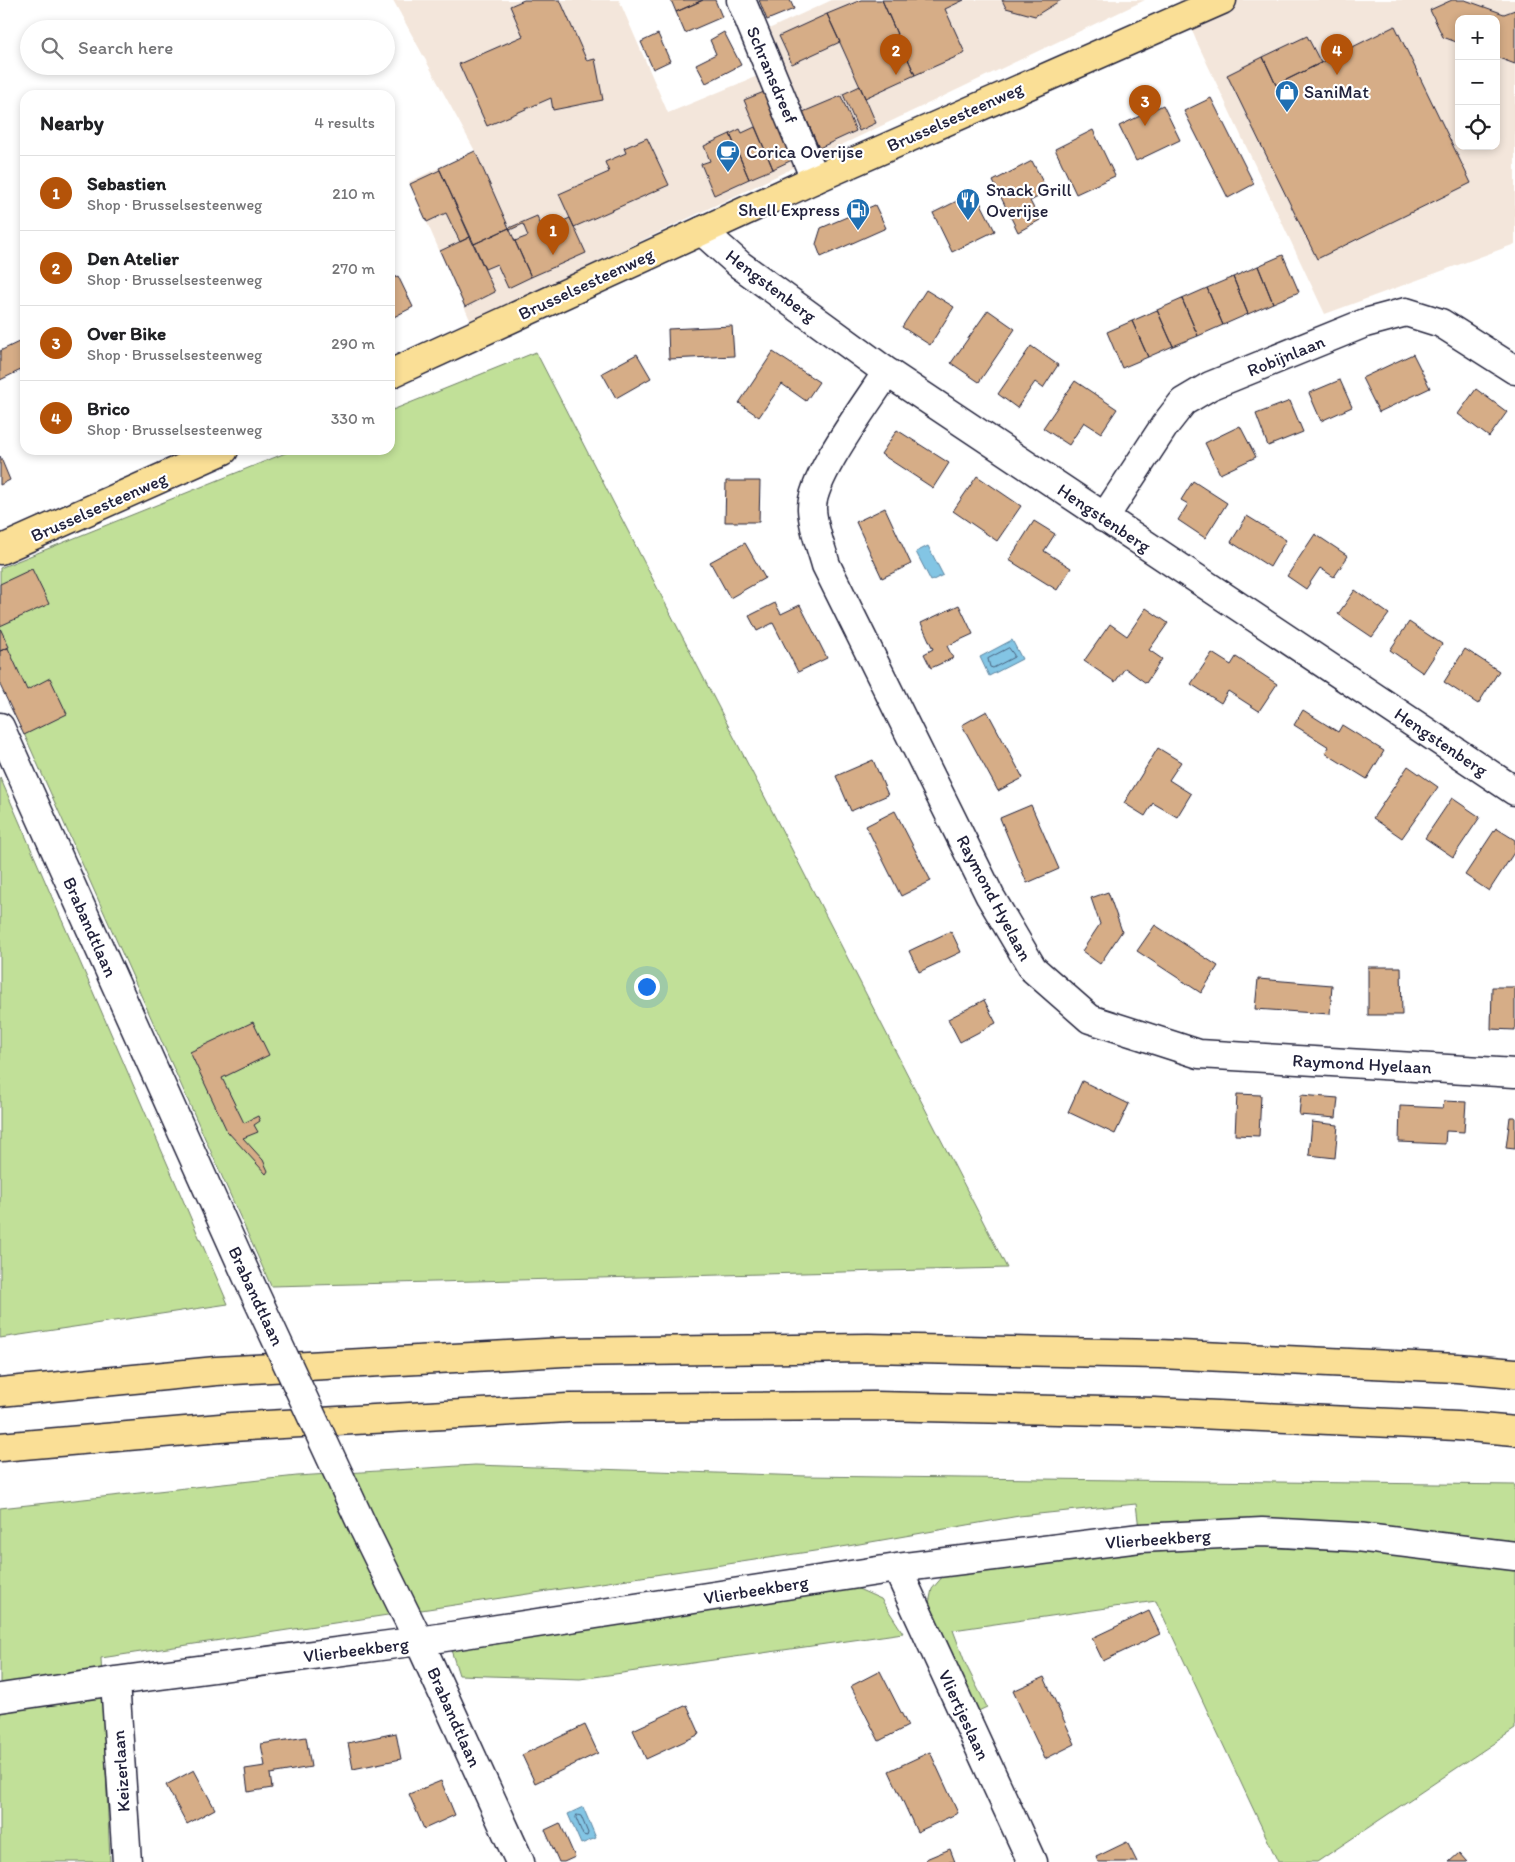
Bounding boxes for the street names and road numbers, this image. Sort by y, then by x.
street label: Schransdreef [742,23,802,127]
street label: Brusselsesteenweg [883,77,1027,157]
street label: Brusselsesteenweg [515,243,658,325]
street label: Hengstenberg [721,245,821,328]
street label: Robijnlaan [1244,330,1329,382]
street label: Brusselsesteenweg [27,467,171,547]
street label: Hengstenberg [1053,479,1156,558]
street label: Hengstenberg [1390,703,1493,782]
street label: Raymond Hyelaan [952,831,1036,965]
street label: Brabandtlaan [58,874,122,980]
street label: Raymond Hyelaan [1292,1049,1432,1079]
street label: Brabandtlaan [223,1243,289,1349]
street label: Vlierbeekberg [1104,1524,1212,1554]
street label: Vlierbeekberg [702,1571,811,1609]
street label: Vlierbeekberg [302,1633,411,1667]
street label: Brabandtlaan [422,1664,486,1770]
street label: Vliertjeslaan [934,1666,994,1764]
street label: Keizerlaan [107,1729,135,1813]

